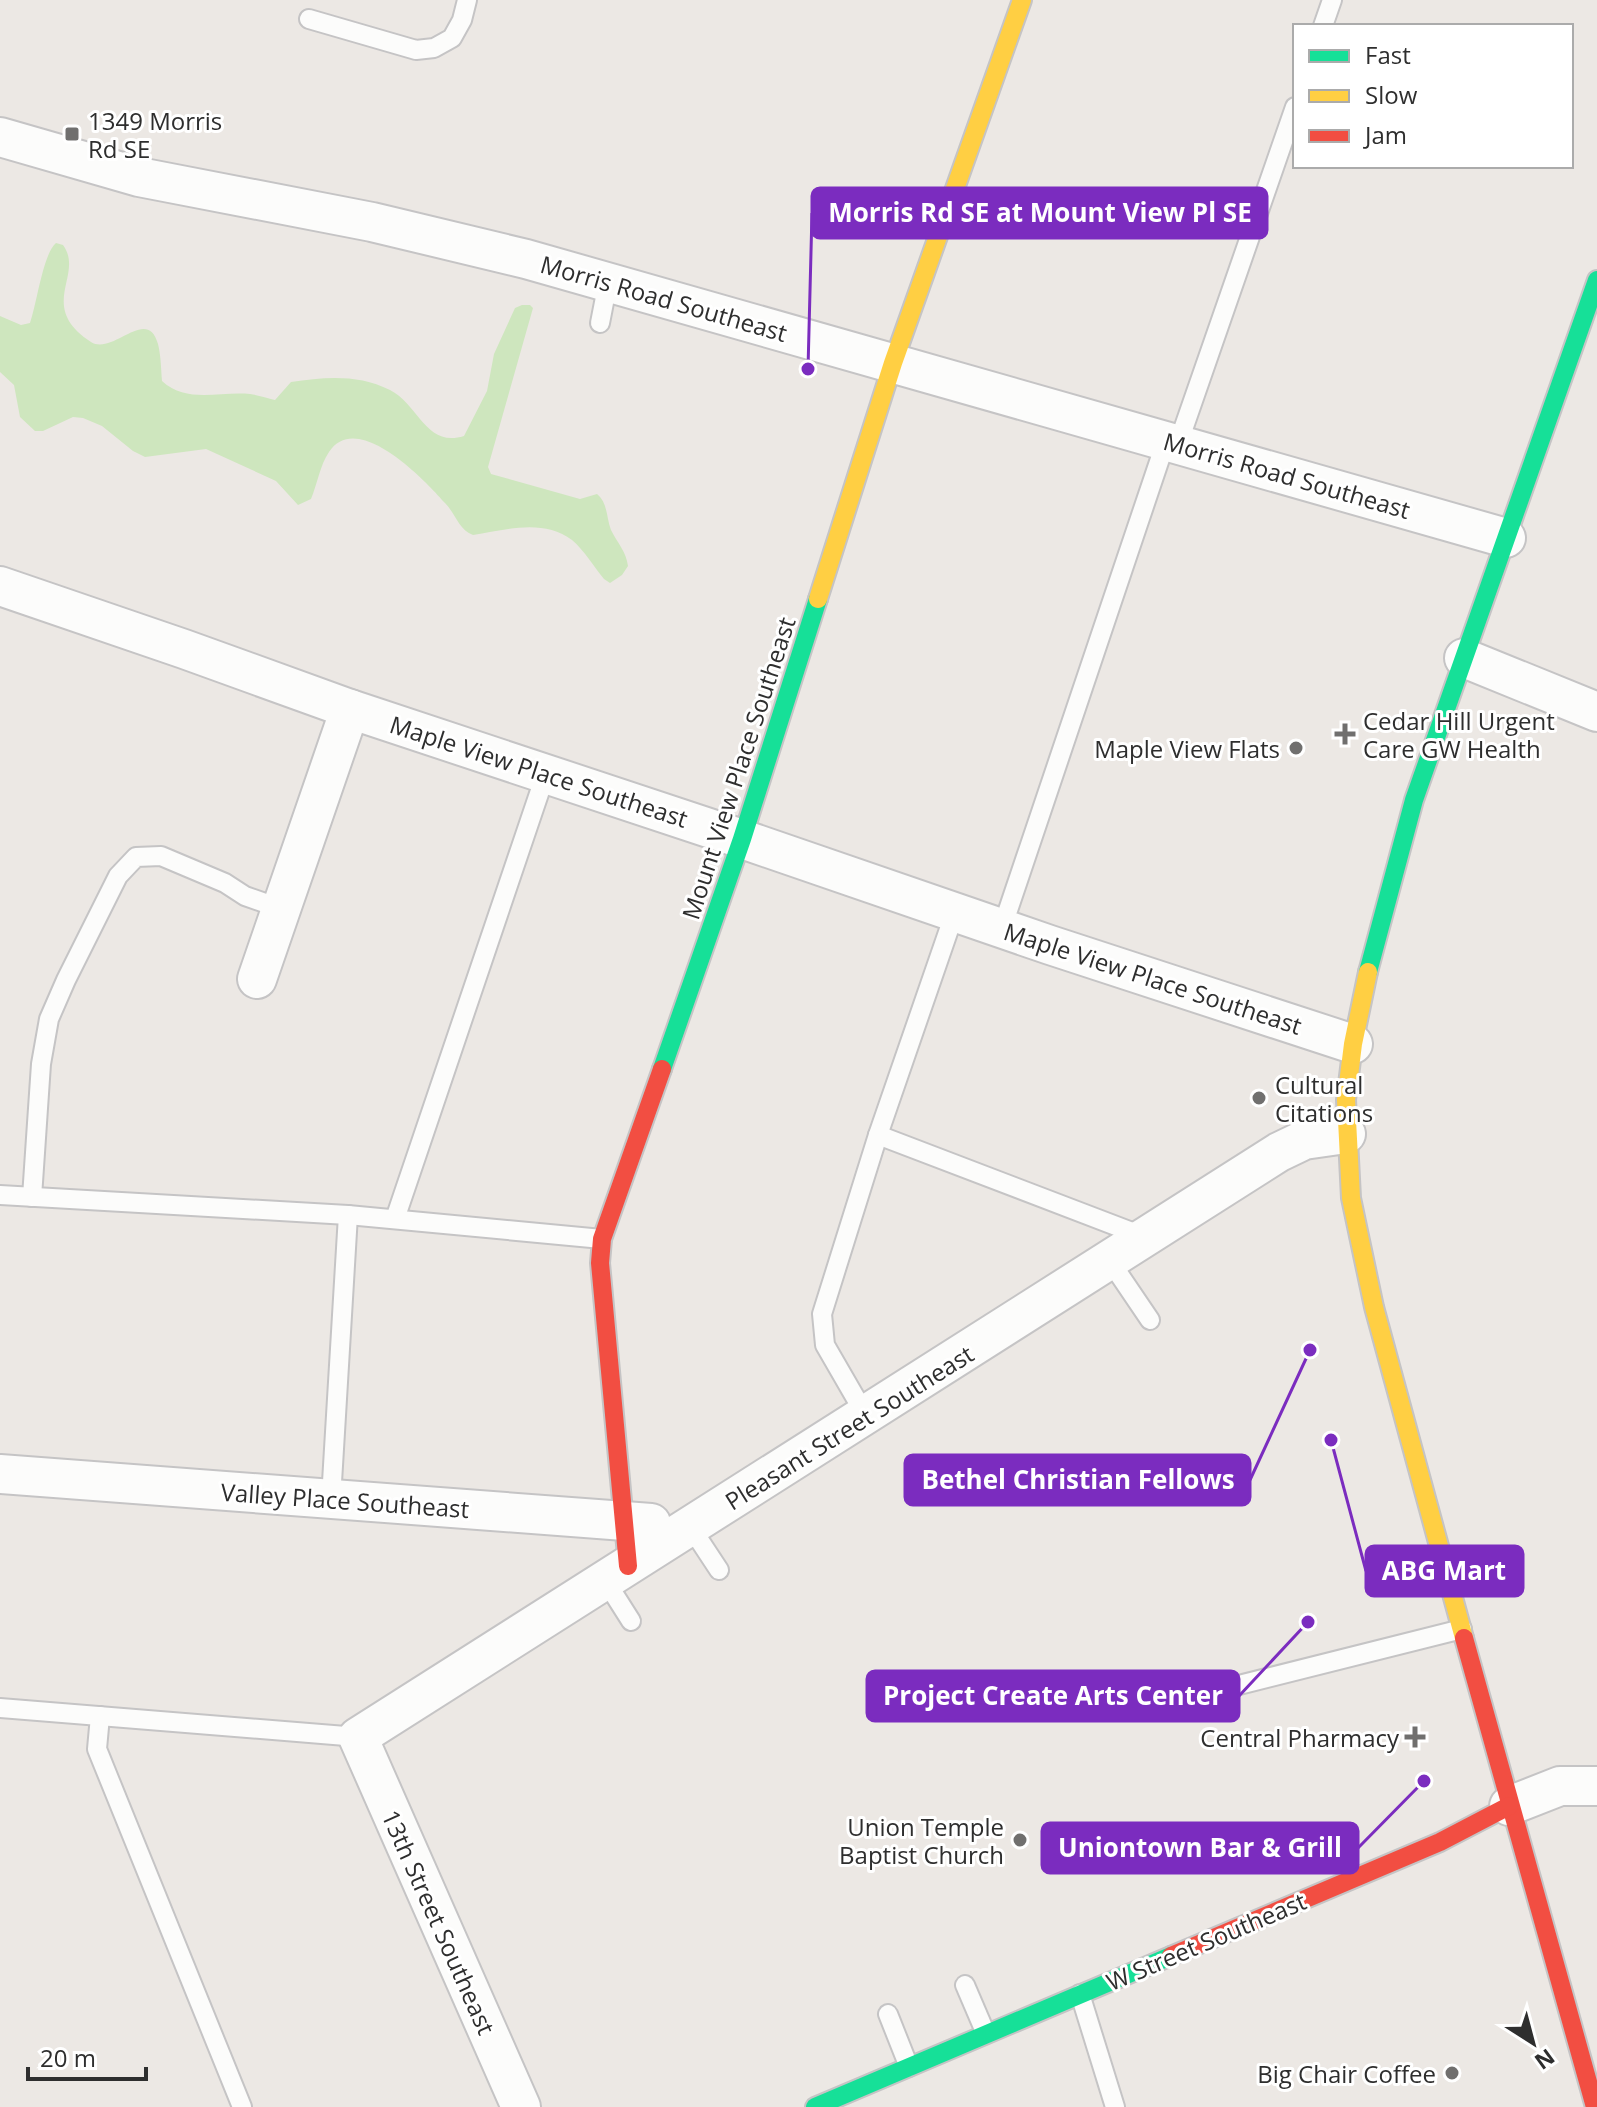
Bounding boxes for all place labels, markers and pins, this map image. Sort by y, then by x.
place label: 1349 Morris Rd SE [88,104,222,165]
marker: 1349 Morris Rd SE [63,125,81,143]
callout: Morris Rd SE at Mount View Pl SE [812,188,1267,238]
place label: Cedar Hill Urgent Care GW Health [1363,704,1555,765]
marker: Cedar Hill Urgent Care GW Health [1334,723,1356,745]
place label: Maple View Flats [1094,732,1280,765]
marker: Maple View Flats [1287,739,1305,757]
place label: Cultural Citations [1275,1068,1373,1129]
marker: Cultural Citations [1250,1089,1268,1107]
callout: Bethel Christian Fellows [905,1455,1250,1505]
callout: ABG Mart [1366,1546,1523,1596]
callout: Project Create Arts Center [867,1671,1239,1721]
place label: Central Pharmacy [1200,1721,1400,1754]
marker: Central Pharmacy [1406,1728,1424,1746]
place label: Union Temple Baptist Church [839,1810,1004,1871]
callout: Uniontown Bar & Grill [1042,1823,1358,1873]
marker: Union Temple Baptist Church [1011,1831,1029,1849]
place label: Big Chair Coffee [1257,2057,1436,2090]
marker: Big Chair Coffee [1443,2064,1461,2082]

